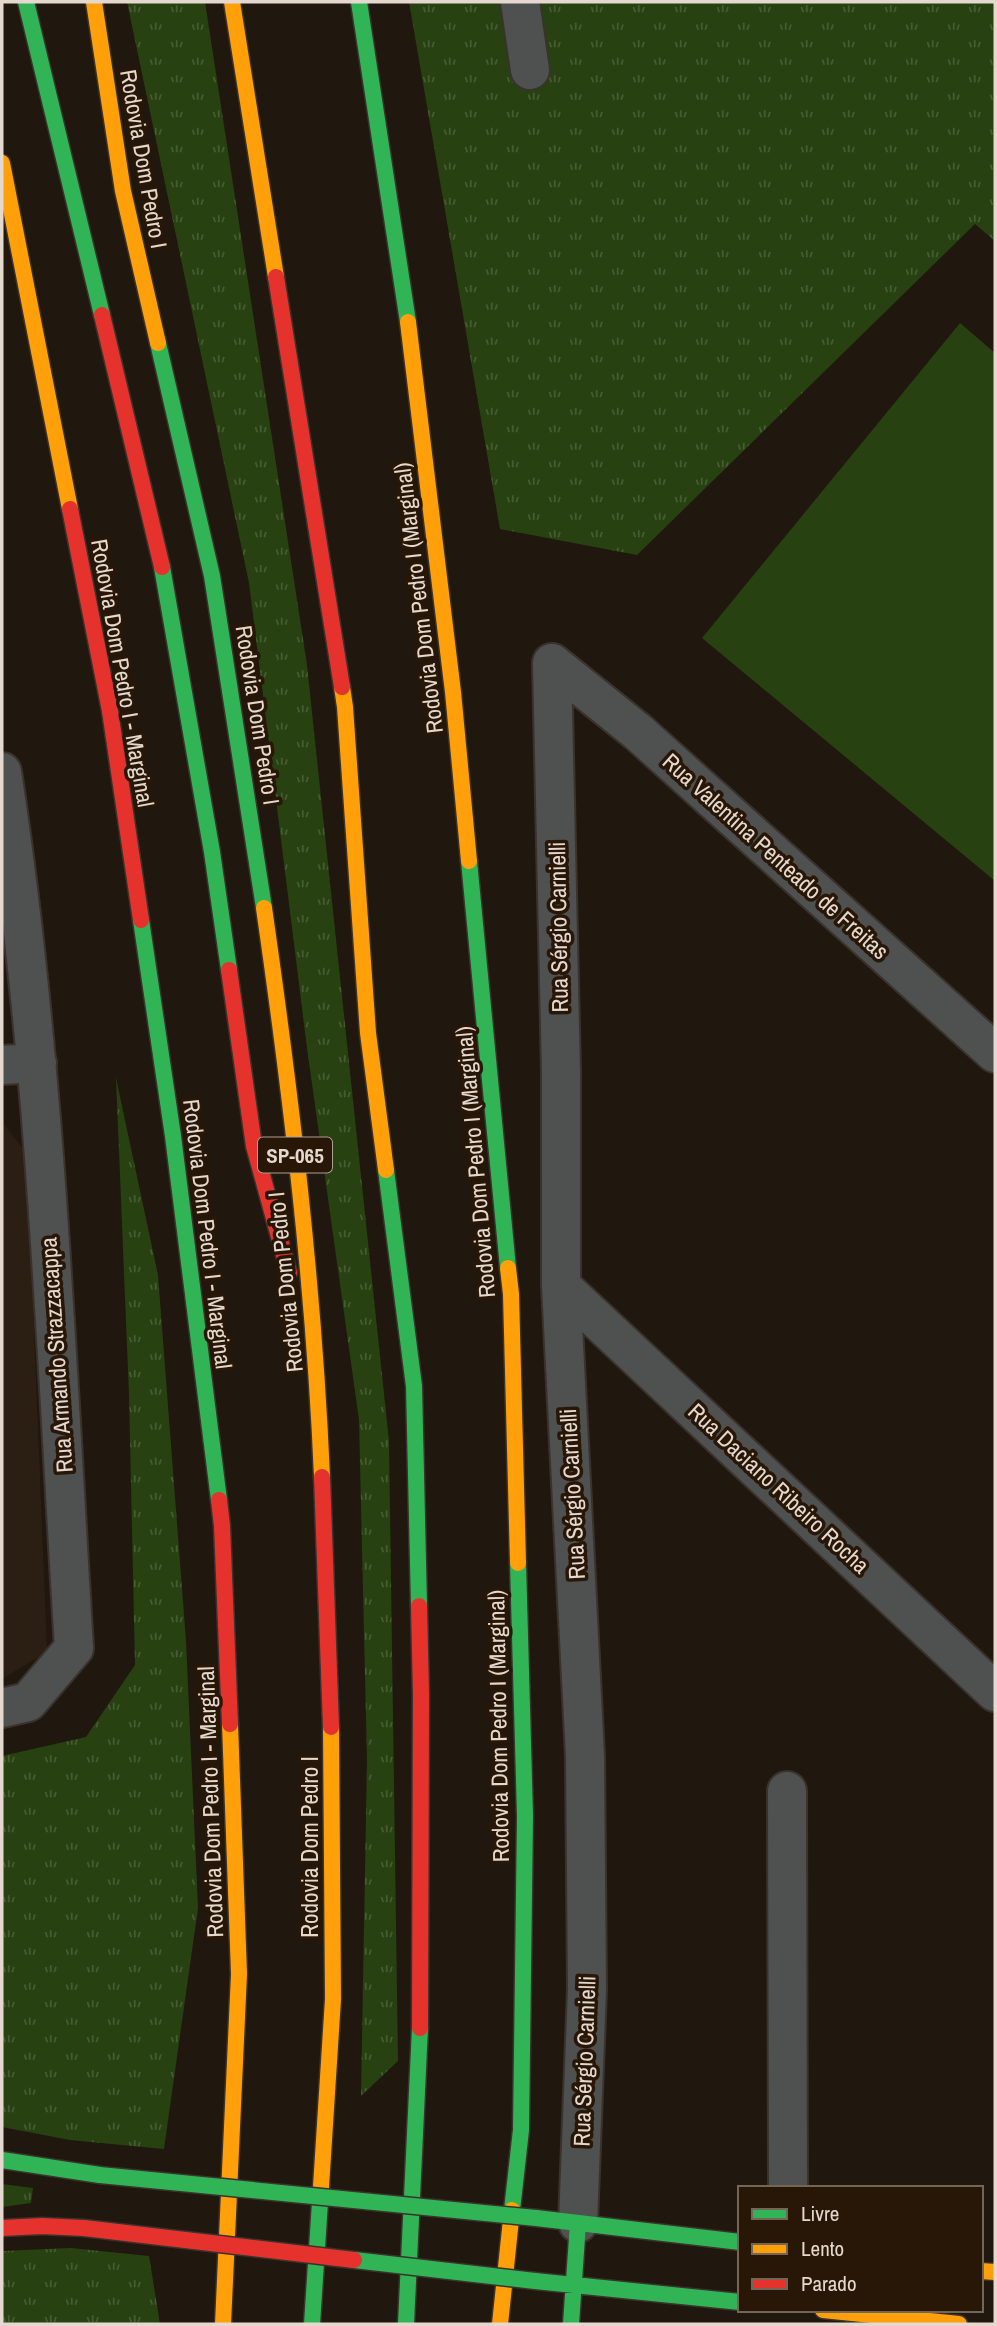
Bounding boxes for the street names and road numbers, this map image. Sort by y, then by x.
street label: Rodovia Dom Pedro I [113,67,175,251]
street label: Rodovia Dom Pedro I (Marginal) [386,461,450,735]
street label: Rodovia Dom Pedro I - Marginal [84,537,162,809]
street label: Rodovia Dom Pedro I [229,623,287,807]
street label: Rua Valentina Penteado de Freitas [656,746,896,966]
street label: Rua Sérgio Carnielli [541,841,575,1013]
street label: Rodovia Dom Pedro I (Marginal) [448,1025,502,1299]
street label: Rodovia Dom Pedro I - Marginal [176,1097,240,1371]
road number: SP-065 [258,1138,332,1172]
street label: Rodovia Dom Pedro I [260,1190,310,1374]
street label: Rua Armando Strazzacappa [32,1236,80,1474]
street label: Rua Daciano Ribeiro Rocha [682,1396,877,1580]
street label: Rua Sérgio Carnielli [552,1408,592,1580]
street label: Rodovia Dom Pedro I (Marginal) [480,1589,516,1863]
street label: Rodovia Dom Pedro I - Marginal [190,1666,230,1938]
street label: Rodovia Dom Pedro I [294,1756,325,1938]
street label: Rua Sérgio Carnielli [566,1975,602,2147]

